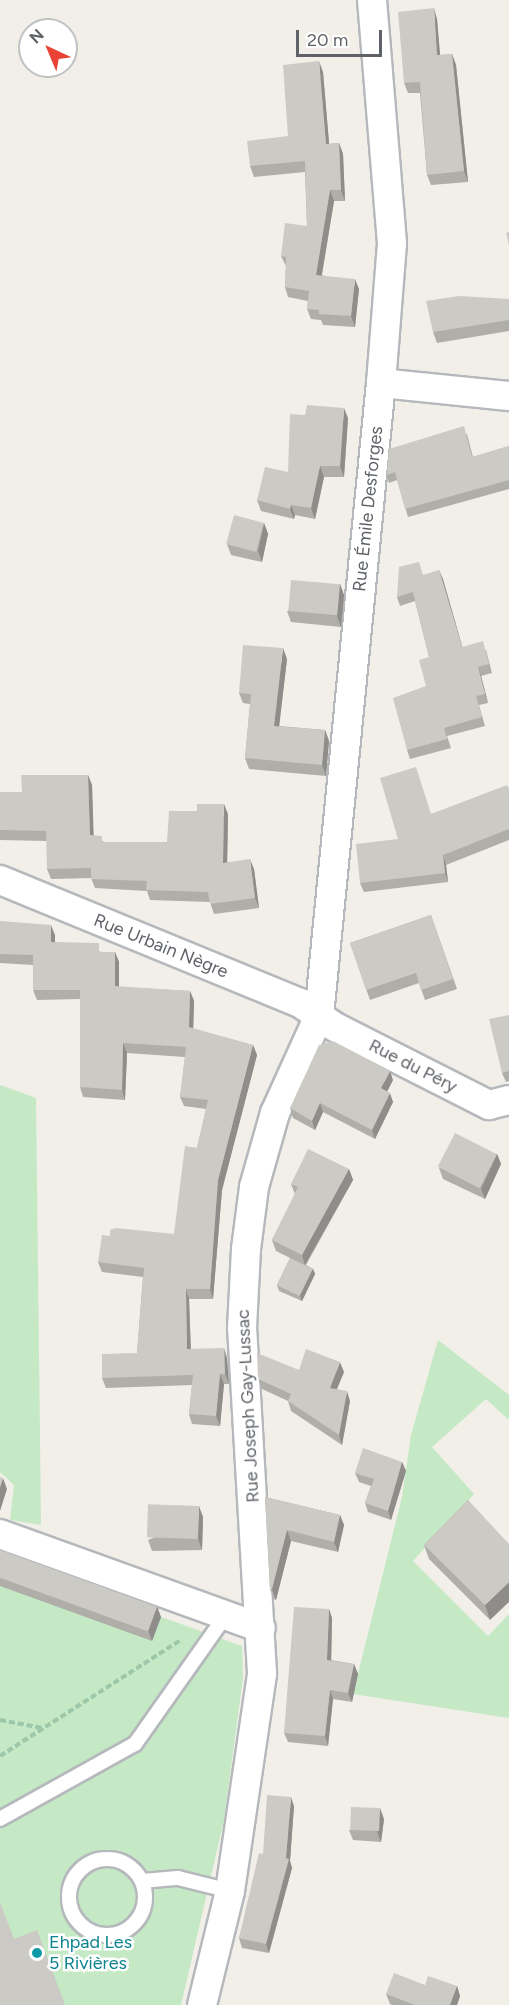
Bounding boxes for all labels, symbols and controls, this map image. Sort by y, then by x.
north arrow [18,18,78,78]
scale bar [299,18,384,56]
text: N [25,25,48,47]
text: 20 m [307,29,348,51]
street label: Rue Émile Desforges [349,425,387,593]
street label: Rue Urbain Nègre [91,909,231,983]
street label: Rue du Péry [365,1035,461,1097]
street label: Rue Joseph Gay-Lussac [232,1309,264,1503]
place label: Ehpad Les 5 Rivières [49,1932,132,1974]
marker: Ehpad Les 5 Rivières [30,1946,44,1960]

